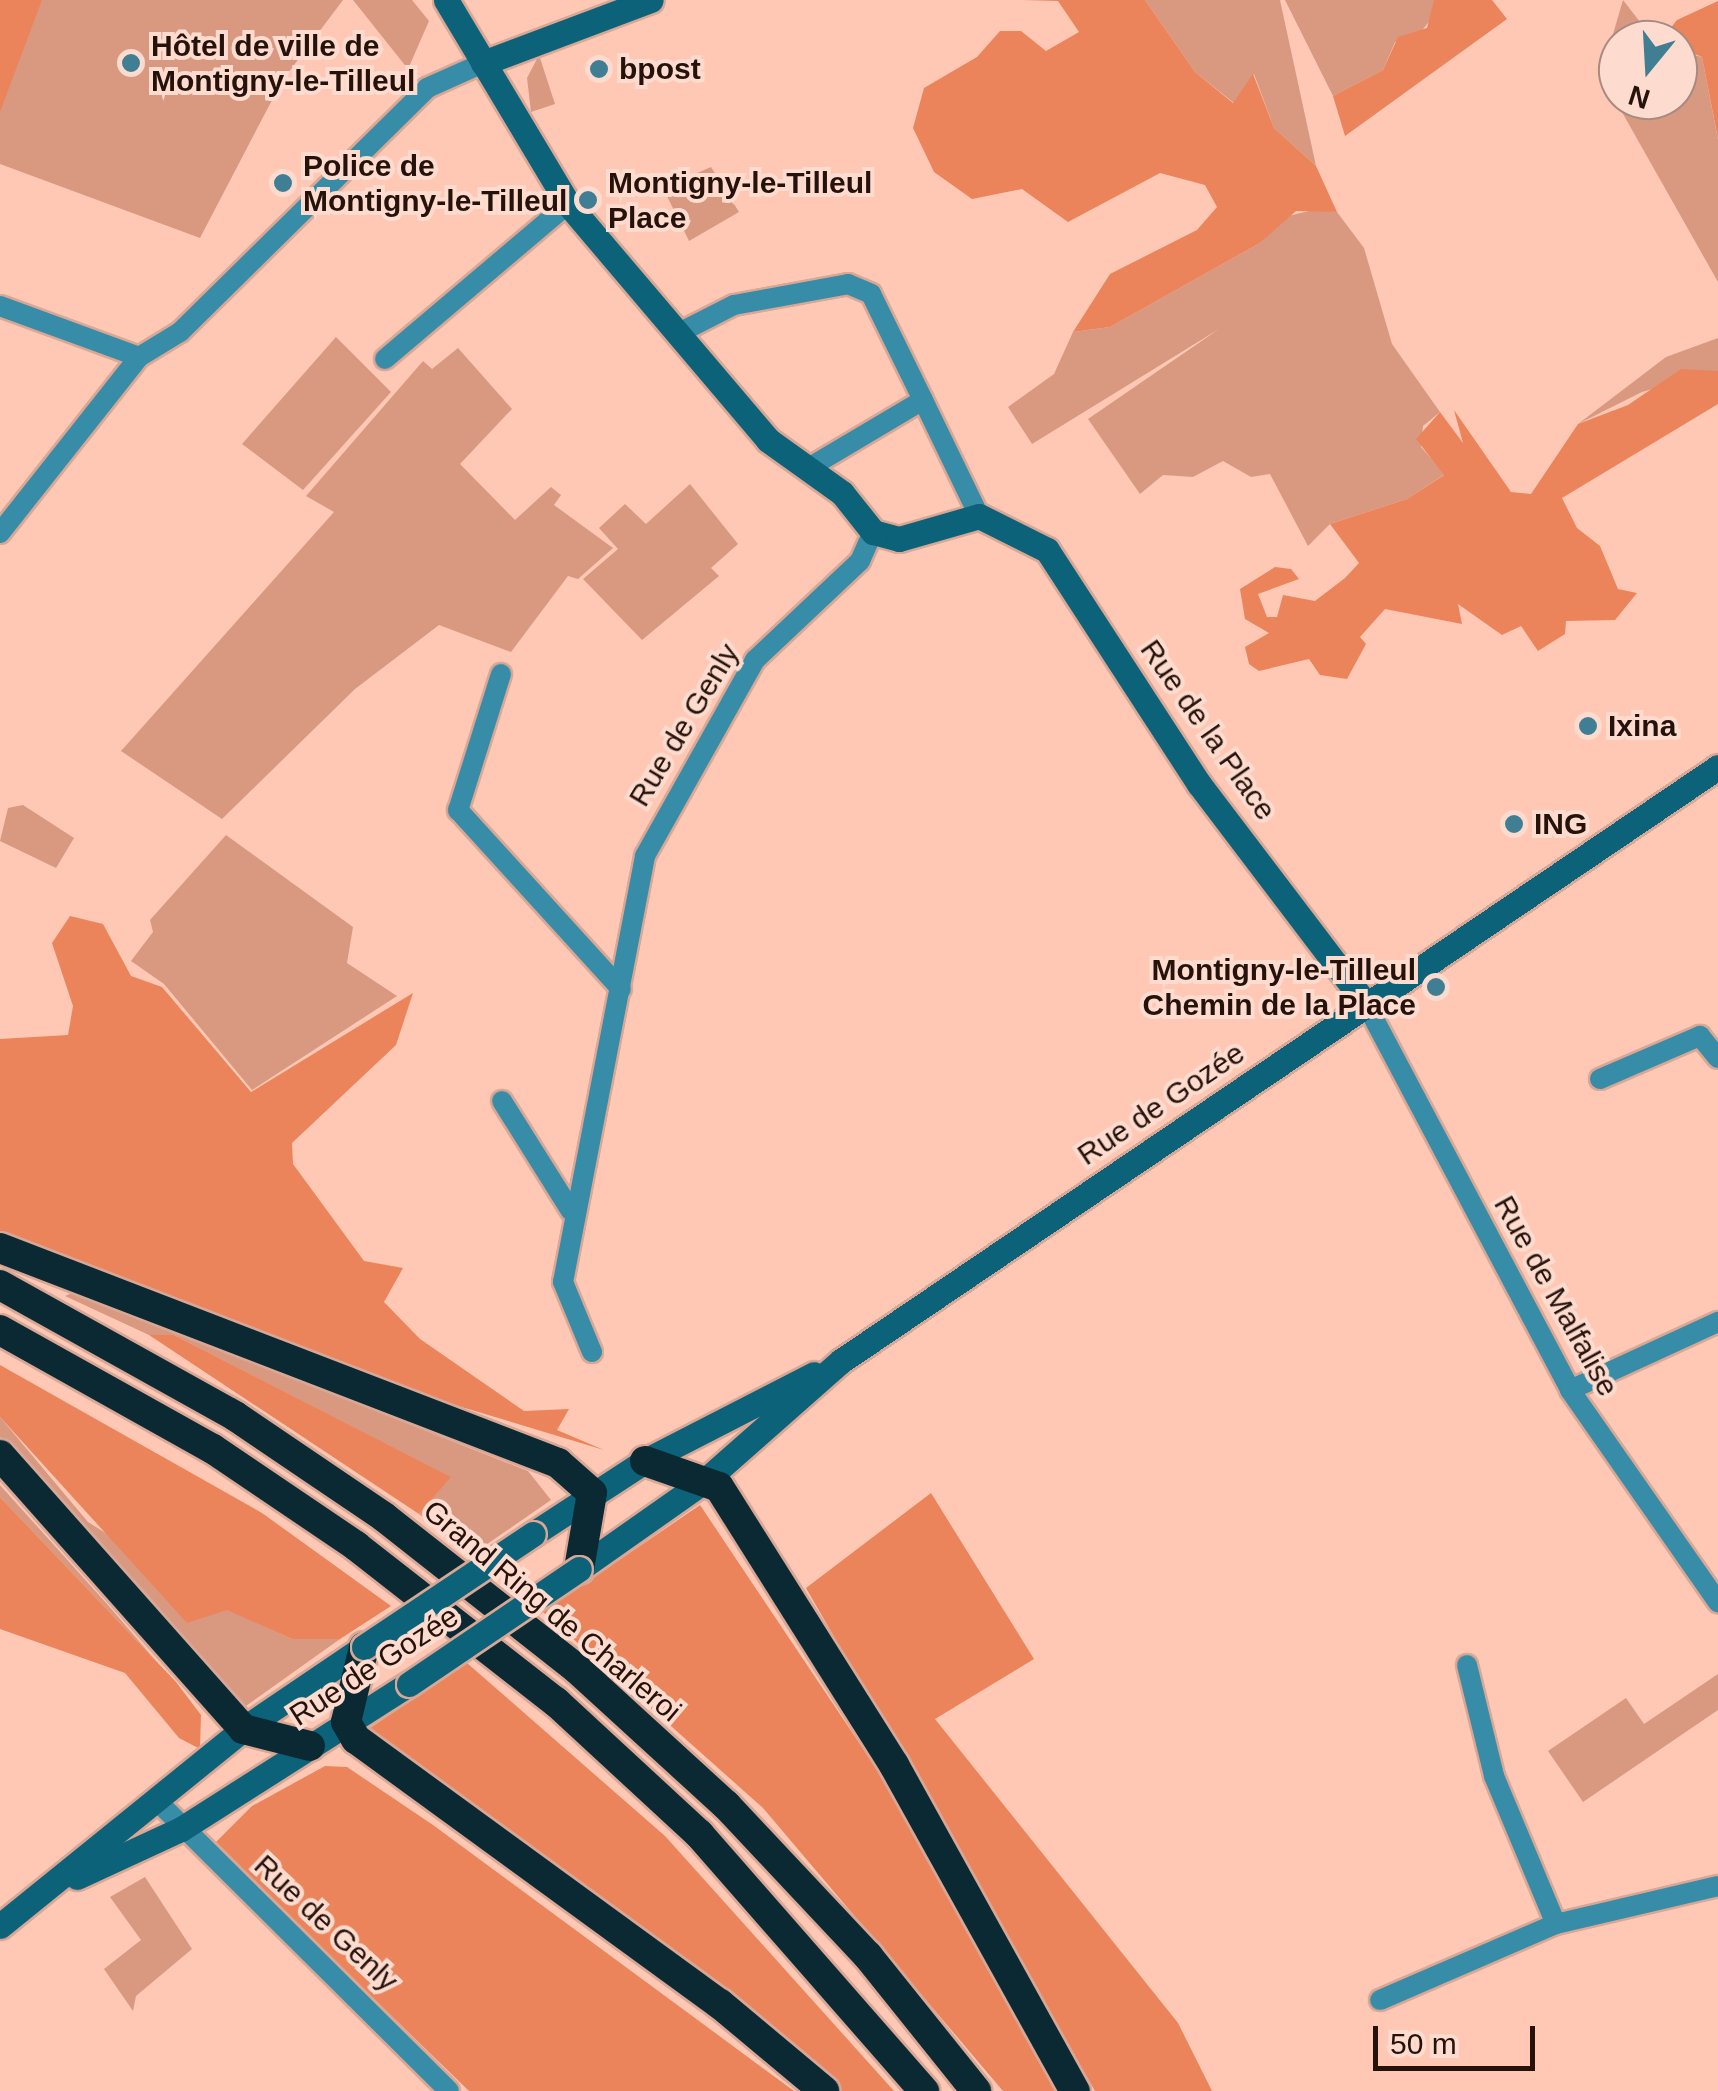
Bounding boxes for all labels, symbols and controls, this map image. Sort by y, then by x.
north arrow [1598,20,1698,120]
place label: Hôtel de ville de Montigny-le-Tilleul [151,28,415,98]
place label: bpost [619,51,701,87]
marker: Hôtel de ville de Montigny-le-Tilleul [120,52,142,74]
marker: bpost [588,58,610,80]
text: N [1625,79,1654,115]
place label: Police de Montigny-le-Tilleul [303,148,567,218]
place label: Montigny-le-Tilleul Place [608,165,872,236]
marker: Police de Montigny-le-Tilleul [272,172,294,194]
marker: Montigny-le-Tilleul Place [577,189,599,211]
street label: Rue de la Place [1133,633,1283,827]
street label: Rue de Genly [621,637,747,813]
place label: Ixina [1608,708,1676,744]
marker: Ixina [1577,715,1599,737]
place label: ING [1534,806,1587,842]
marker: ING [1503,813,1525,835]
place label: Montigny-le-Tilleul Chemin de la Place [1143,952,1416,1022]
marker: Montigny-le-Tilleul Chemin de la Place [1425,976,1447,998]
street label: Rue de Gozée [1071,1035,1251,1173]
street label: Rue de Malfalise [1486,1190,1626,1402]
street label: Grand Ring de Charleroi [416,1493,688,1729]
street label: Rue de Gozée [283,1598,465,1734]
street label: Rue de Genly [247,1847,405,1999]
scale bar [1378,2006,1540,2068]
text: 50 m [1390,2027,1457,2060]

